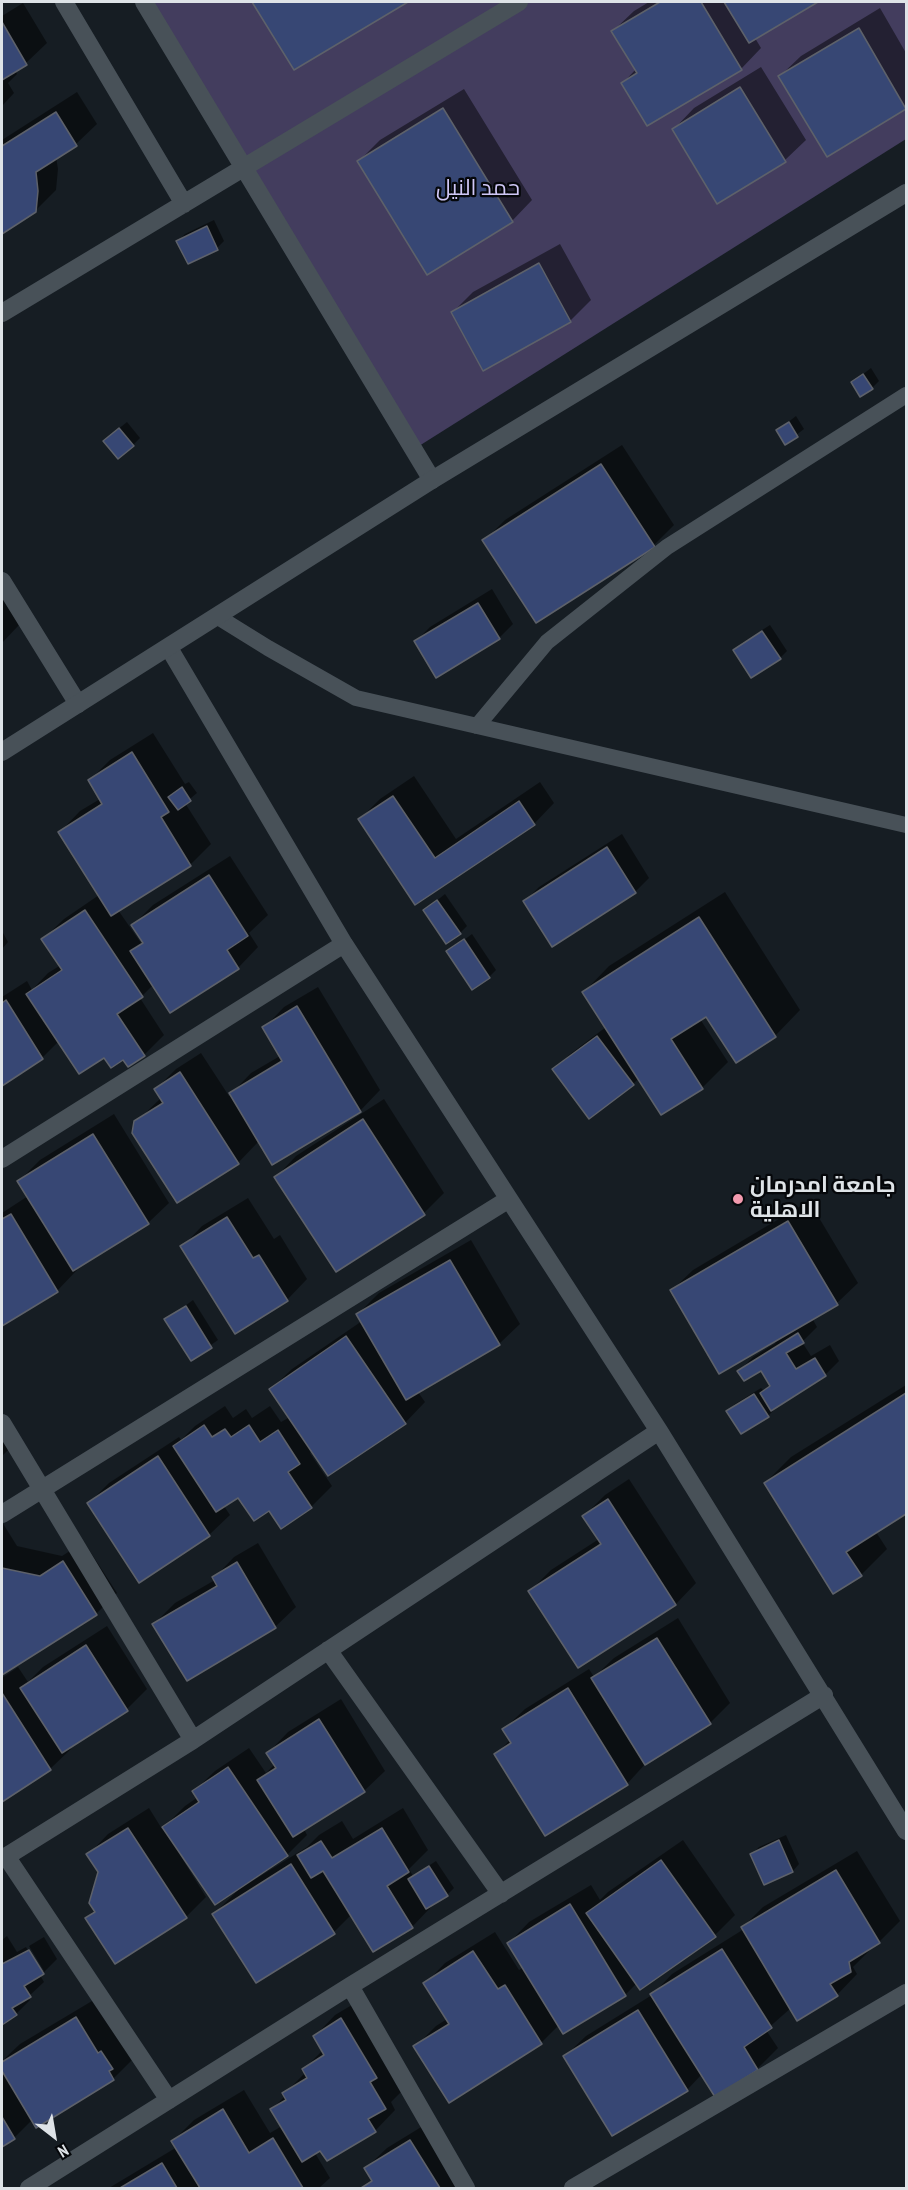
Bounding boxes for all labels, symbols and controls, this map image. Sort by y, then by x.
park label: حمد النيل [436,176,520,202]
place label: جامعة امدرمان الاهلية [750,1173,895,1224]
marker: جامعة امدرمان الاهلية [731,1192,745,1206]
north arrow [24,2106,84,2166]
text: N [54,2141,72,2162]

